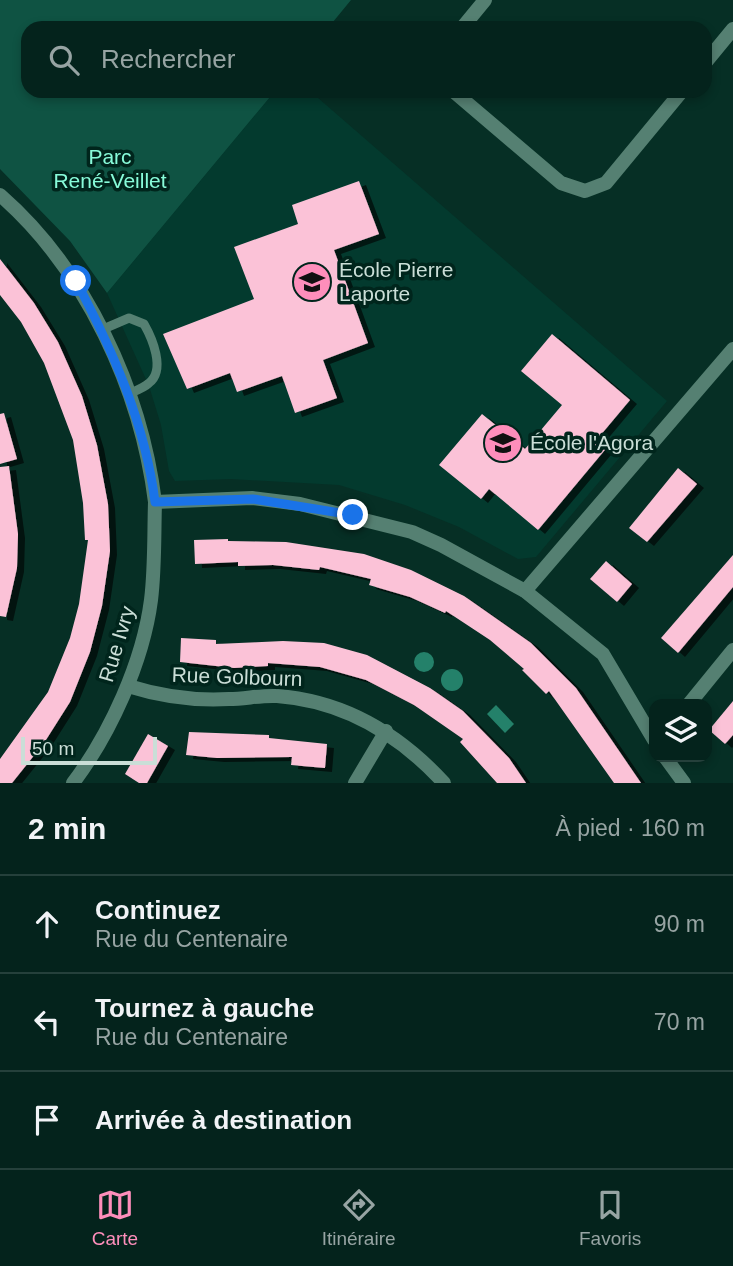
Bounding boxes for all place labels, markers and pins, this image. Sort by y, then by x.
place label: École Pierre Laporte [339,258,453,305]
school or university icon: École Pierre Laporte [291,261,333,303]
school or university icon: École l'Agora [482,422,524,464]
place label: École l'Agora [530,431,653,454]

